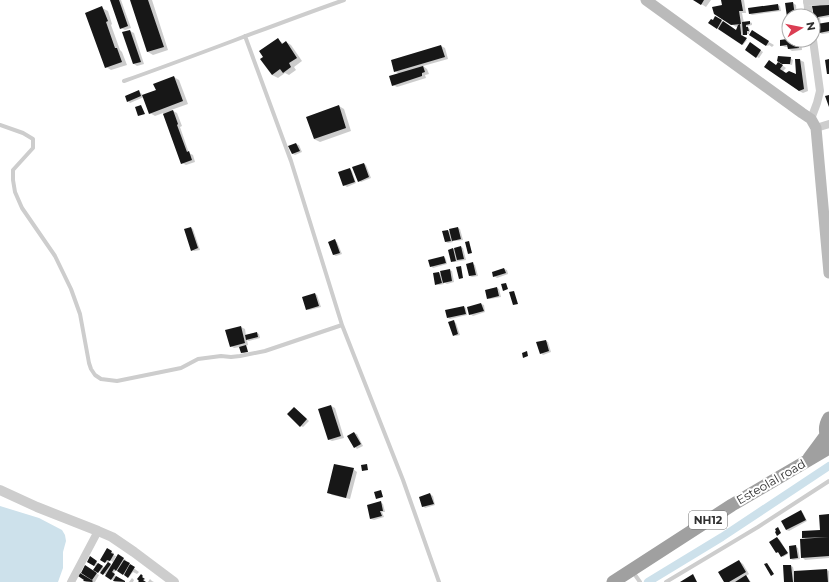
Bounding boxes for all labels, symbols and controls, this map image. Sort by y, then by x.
north arrow [781,8,821,48]
text: N [803,21,819,32]
street label: Esteolal road [734,456,808,507]
road number: NH12 [689,511,727,529]

